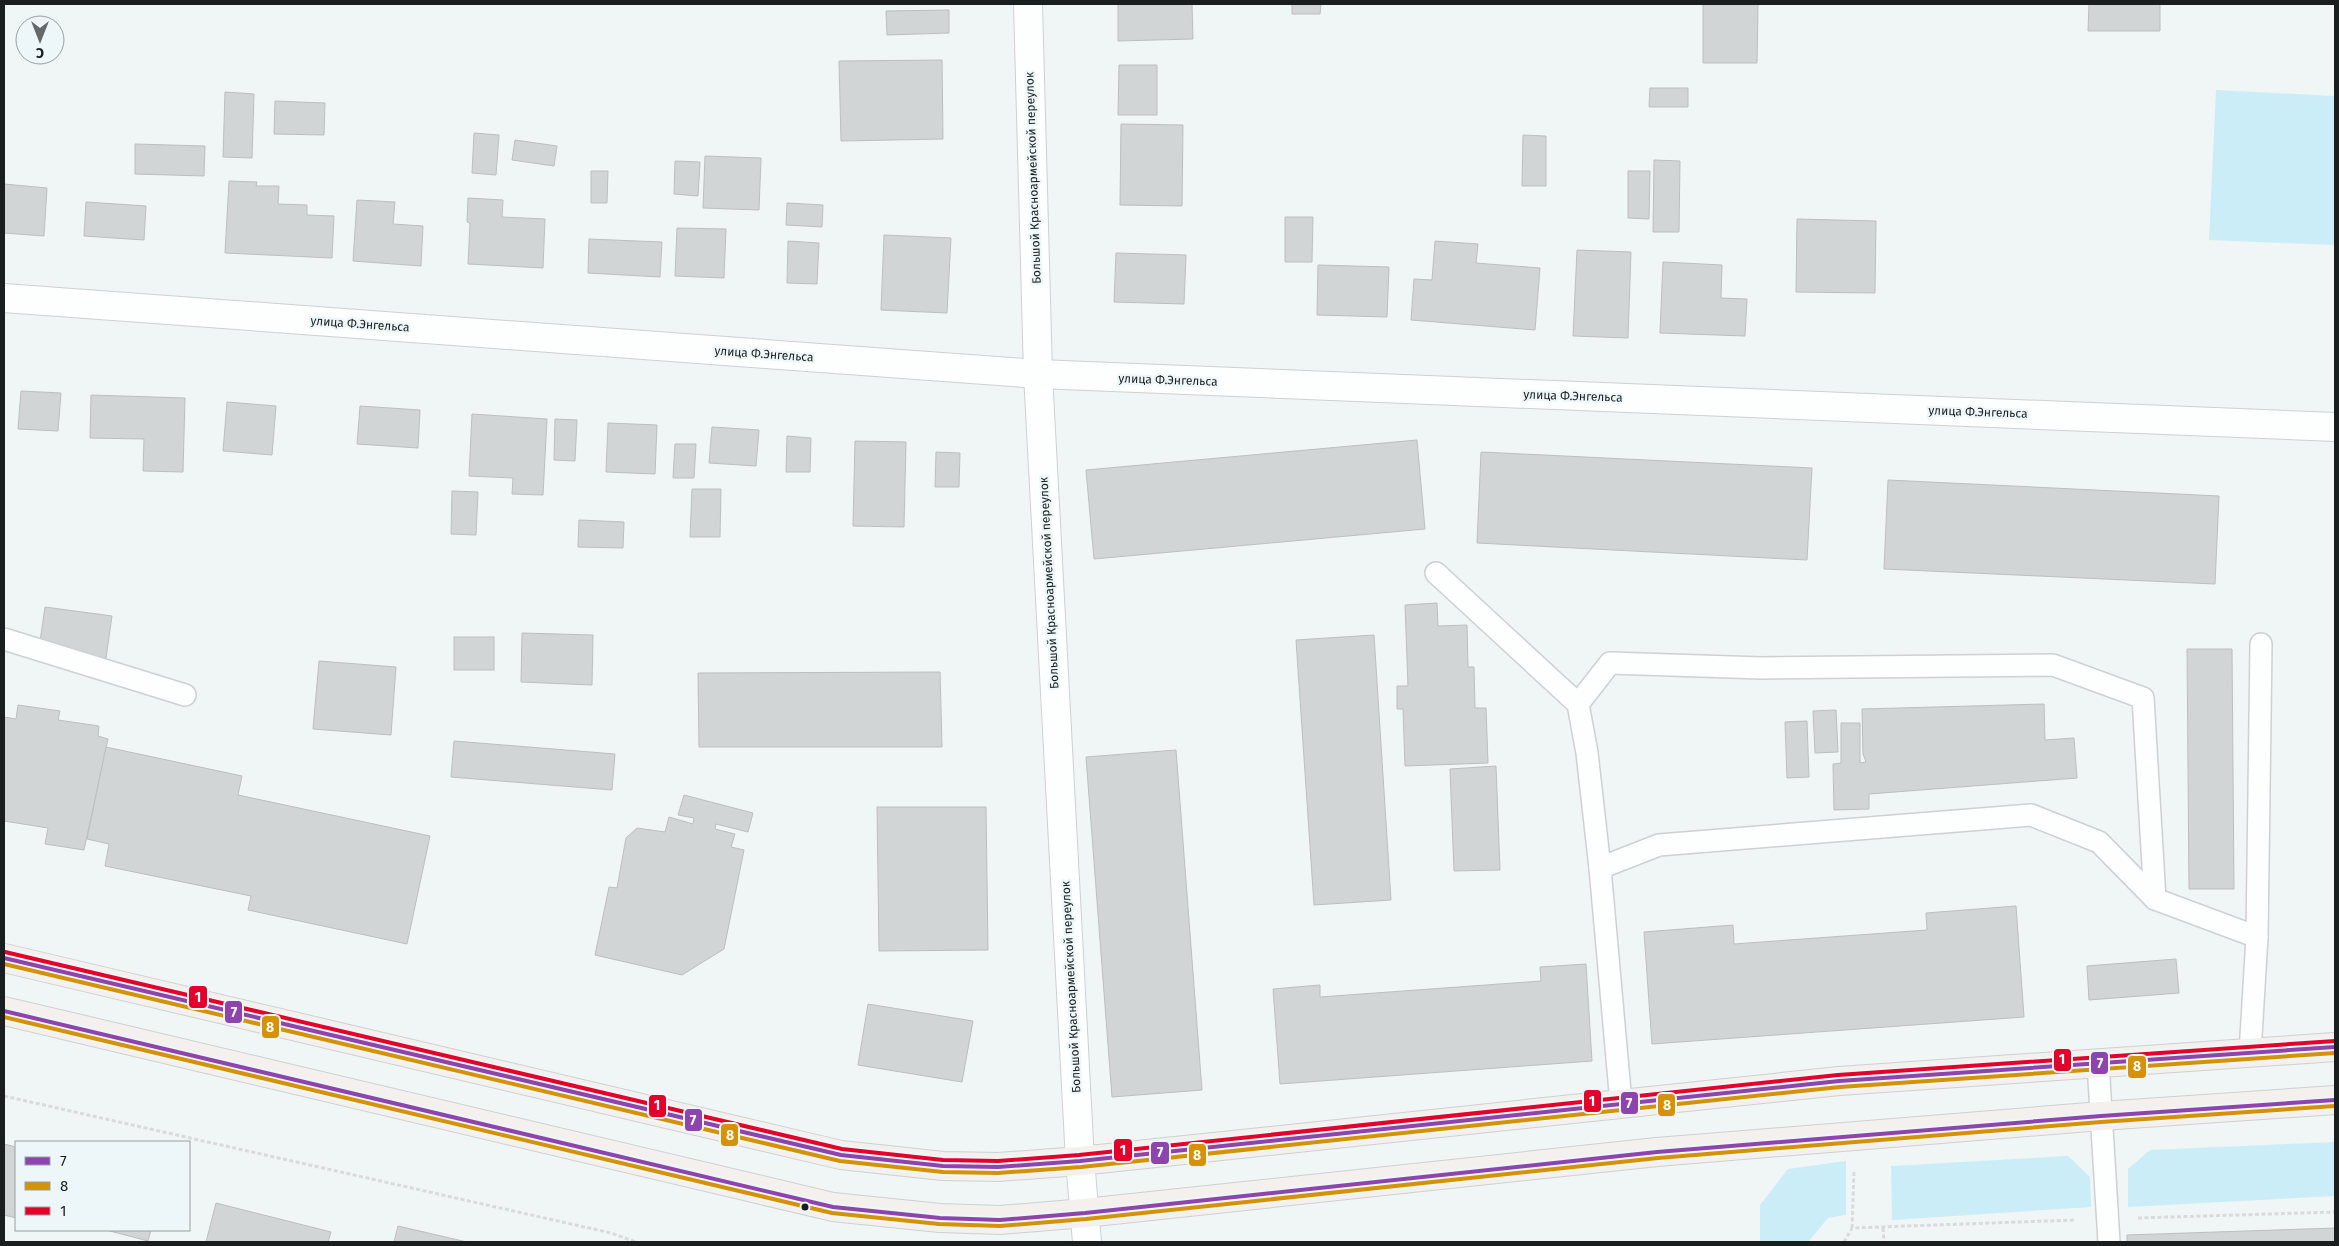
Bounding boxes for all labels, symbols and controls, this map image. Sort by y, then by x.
north arrow [15,15,65,65]
text: С [36,44,44,61]
street label: Большой Красноармейской переулок [1022,71,1044,284]
street label: улица Ф.Энгельса [310,314,410,334]
street label: улица Ф.Энгельса [714,344,814,364]
street label: улица Ф.Энгельса [1118,371,1218,389]
street label: улица Ф.Энгельса [1523,387,1623,405]
street label: улица Ф.Энгельса [1928,403,2028,421]
street label: Большой Красноармейской переулок [1036,476,1062,689]
street label: Большой Красноармейской переулок [1058,880,1084,1093]
line badge: 1 [188,985,208,1009]
text: 1 [195,989,201,1006]
line badge: 7 [224,1000,243,1024]
text: 7 [231,1004,238,1021]
line badge: 8 [261,1015,280,1039]
text: 8 [266,1019,274,1036]
line badge: 1 [2053,1048,2072,1072]
text: 1 [2059,1051,2065,1068]
line badge: 7 [2090,1051,2109,1075]
text: 7 [2097,1055,2104,1072]
line badge: 8 [2127,1055,2147,1079]
text: 8 [2133,1058,2141,1075]
line badge: 1 [1583,1089,1602,1113]
line badge: 7 [1620,1091,1639,1115]
text: 1 [1589,1093,1595,1110]
line badge: 8 [1657,1093,1676,1117]
line badge: 1 [648,1094,667,1118]
text: 7 [1626,1095,1633,1112]
text: 1 [654,1097,660,1114]
text: 8 [1663,1097,1671,1114]
line badge: 7 [684,1108,703,1132]
text: 7 [690,1112,697,1129]
line badge: 8 [720,1123,739,1147]
text: 8 [726,1127,734,1144]
line badge: 1 [1113,1138,1133,1162]
legend [15,1141,190,1231]
line badge: 7 [1150,1141,1170,1165]
text: 1 [1120,1142,1126,1159]
line badge: 8 [1188,1143,1207,1167]
text: 7 [1157,1144,1164,1161]
text: 8 [1193,1147,1201,1164]
text: 7 [60,1152,67,1170]
text: 8 [60,1177,68,1195]
text: 1 [60,1202,67,1220]
unlabelled marker [800,1202,810,1212]

